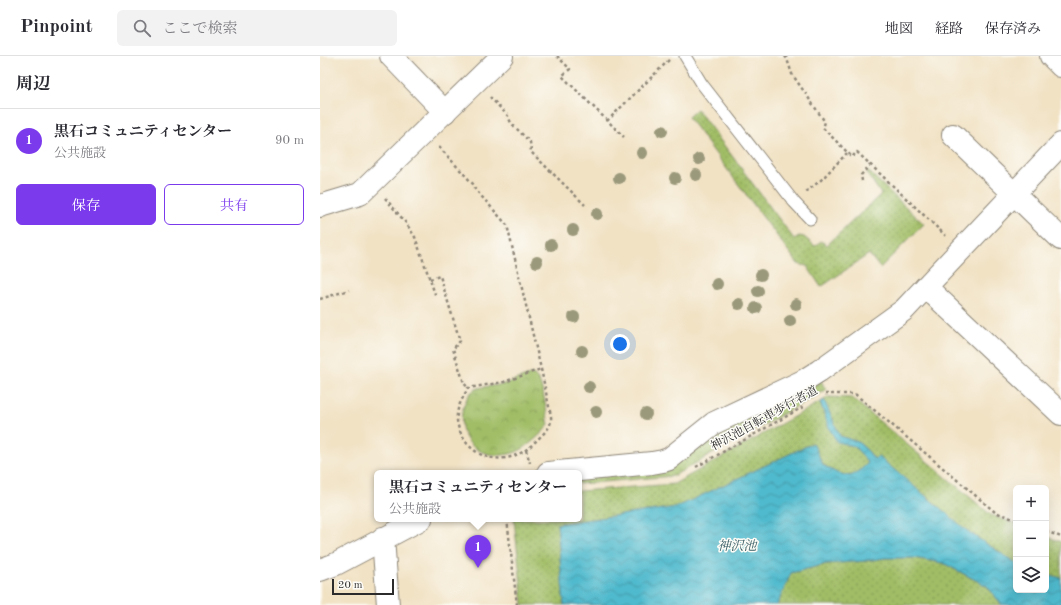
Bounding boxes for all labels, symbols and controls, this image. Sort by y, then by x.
search box [117,10,397,46]
icon: search [131,17,153,39]
text: Pinpoint [20,18,93,37]
text: ここで検索 [163,22,238,37]
text: 地図 [885,22,913,36]
text: 経路 [935,22,963,36]
text: 保存済み [985,22,1041,36]
text: 周辺 [16,76,50,93]
text: 黒石コミュニティセンター [54,125,232,140]
text: 1 [25,134,33,147]
text: 90 m [275,134,304,147]
text: 公共施設 [54,147,106,160]
button: 保存 [16,184,156,225]
button: 共有 [164,184,304,225]
your location [610,334,630,354]
street label: 神沢池自転車歩行者道 [708,383,820,453]
popup [374,470,582,522]
text: 黒石コミュニティセンター [389,481,567,496]
map controls [1013,485,1049,593]
button: + [1013,485,1049,521]
text: 公共施設 [389,503,441,516]
button: − [1013,521,1049,557]
pin: 1 [465,535,491,568]
water label: 神沢池 [717,539,758,553]
button: layers [1013,557,1049,593]
scale bar [332,577,394,596]
text: 20 m [338,580,363,591]

